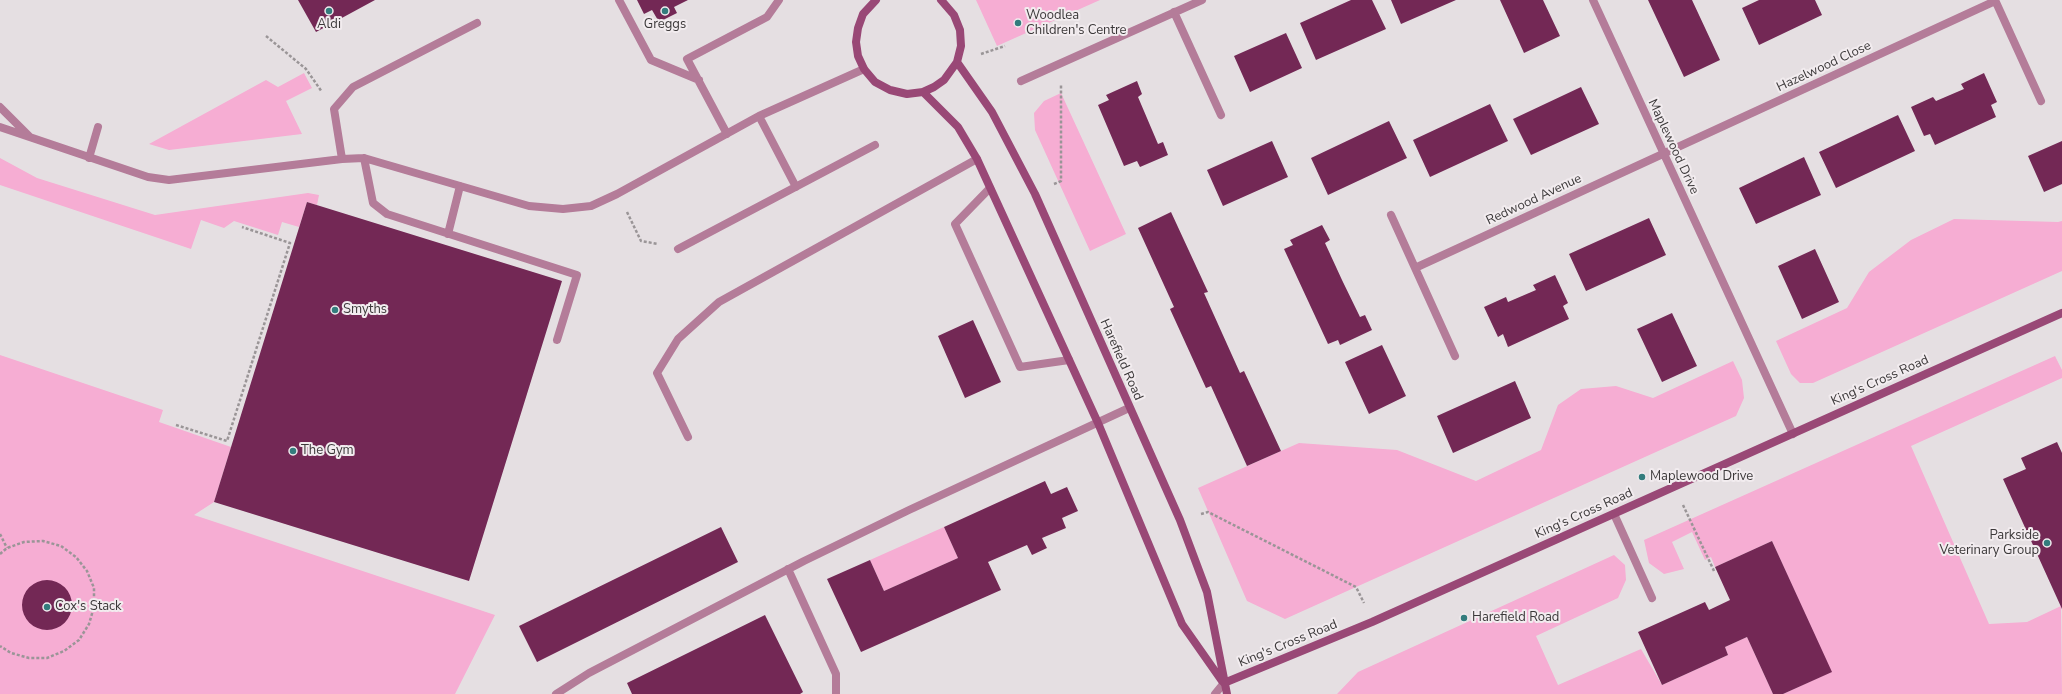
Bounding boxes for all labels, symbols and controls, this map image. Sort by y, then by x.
marker: Aldi [324,6,334,16]
marker: Greggs [660,6,670,16]
place label: Woodlea Children's Centre [1026,8,1126,39]
place label: Aldi [317,17,341,33]
place label: Greggs [644,17,686,33]
marker: Woodlea Children's Centre [1013,18,1023,28]
street label: Hazelwood Close [1774,38,1874,96]
street label: Maplewood Drive [1644,97,1702,197]
street label: Redwood Avenue [1484,171,1584,229]
place label: Smyths [343,302,387,318]
marker: Smyths [330,305,340,315]
street label: Harefield Road [1096,317,1146,403]
street label: King's Cross Road [1829,352,1931,410]
place label: The Gym [301,443,354,459]
marker: The Gym [288,446,298,456]
place label: Maplewood Drive [1650,469,1753,485]
marker: Maplewood Drive [1637,472,1647,482]
street label: King's Cross Road [1533,485,1635,543]
place label: Parkside Veterinary Group [1939,528,2039,559]
marker: Parkside Veterinary Group [2042,538,2052,548]
place label: Cox's Stack [55,599,122,615]
marker: Cox's Stack [42,602,52,612]
place label: Harefield Road [1472,610,1559,626]
marker: Harefield Road [1459,613,1469,623]
street label: King's Cross Road [1236,617,1340,671]

